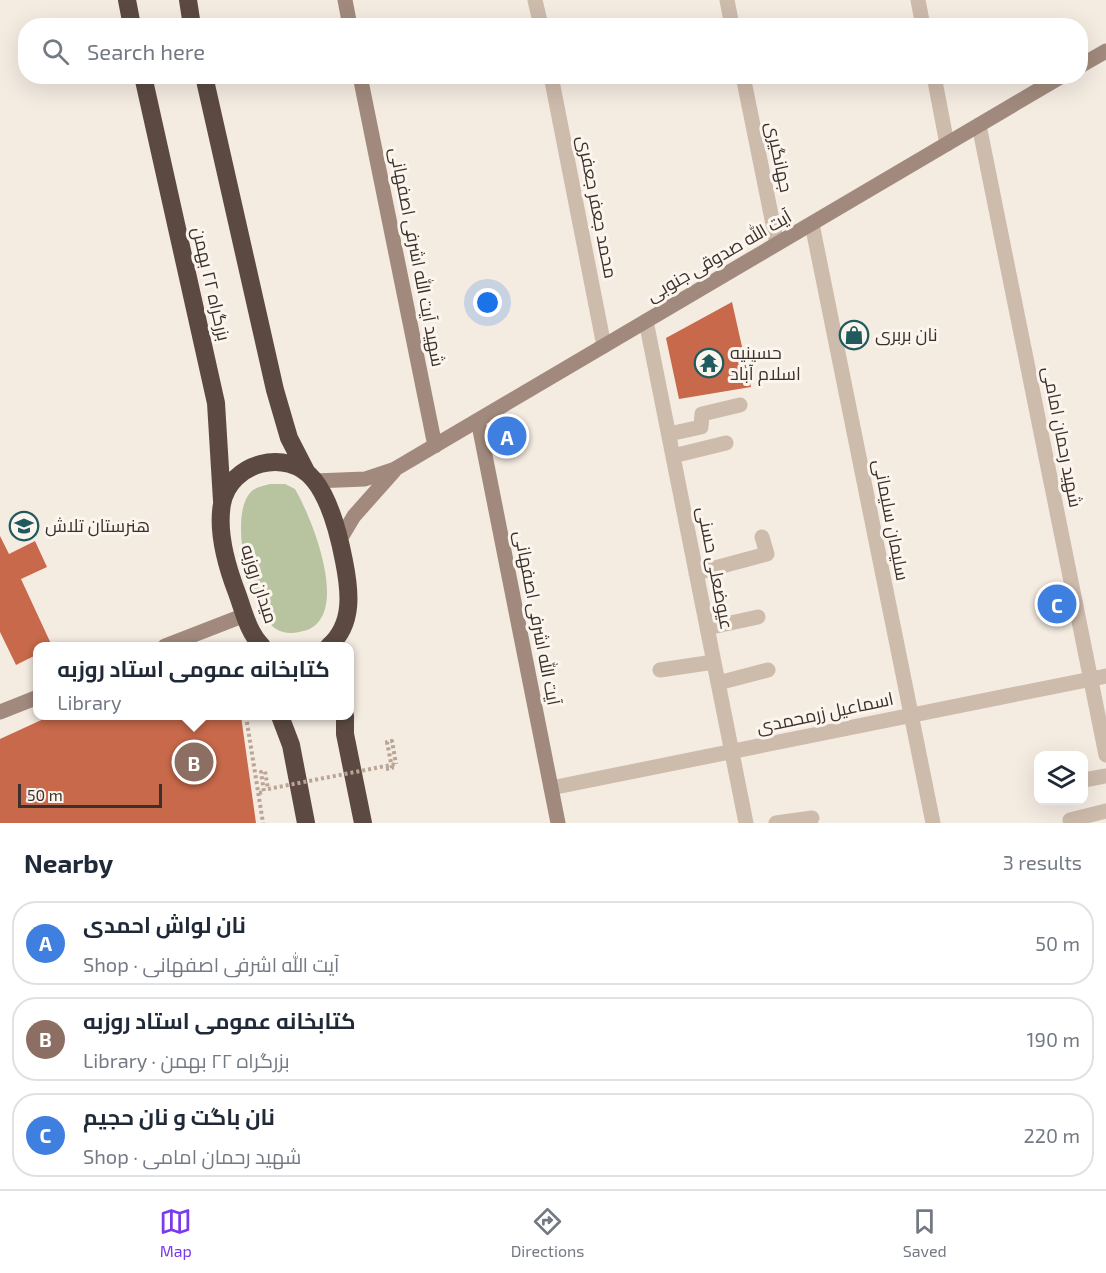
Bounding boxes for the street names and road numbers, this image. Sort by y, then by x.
street label: جهانگیری [761,120,798,194]
street label: محمد جعفر جعفری [572,134,623,280]
street label: شهید آیت الله اشرفی اصفهانی [385,145,450,369]
street label: آیت الله صدوقی جنوبی [642,205,796,307]
street label: بزرگراه ۲۲ بهمن [187,225,236,343]
street label: شهید رحمان امامی [1038,364,1087,509]
street label: سلیمان سلیمانی [868,457,915,582]
street label: عیوضعلی حسنی [692,505,739,631]
street label: آیت الله اشرفی اصفهانی [509,529,566,707]
street label: میدان روزبه [236,541,283,626]
street label: اسماعیل زرمحمدی [754,687,896,738]

